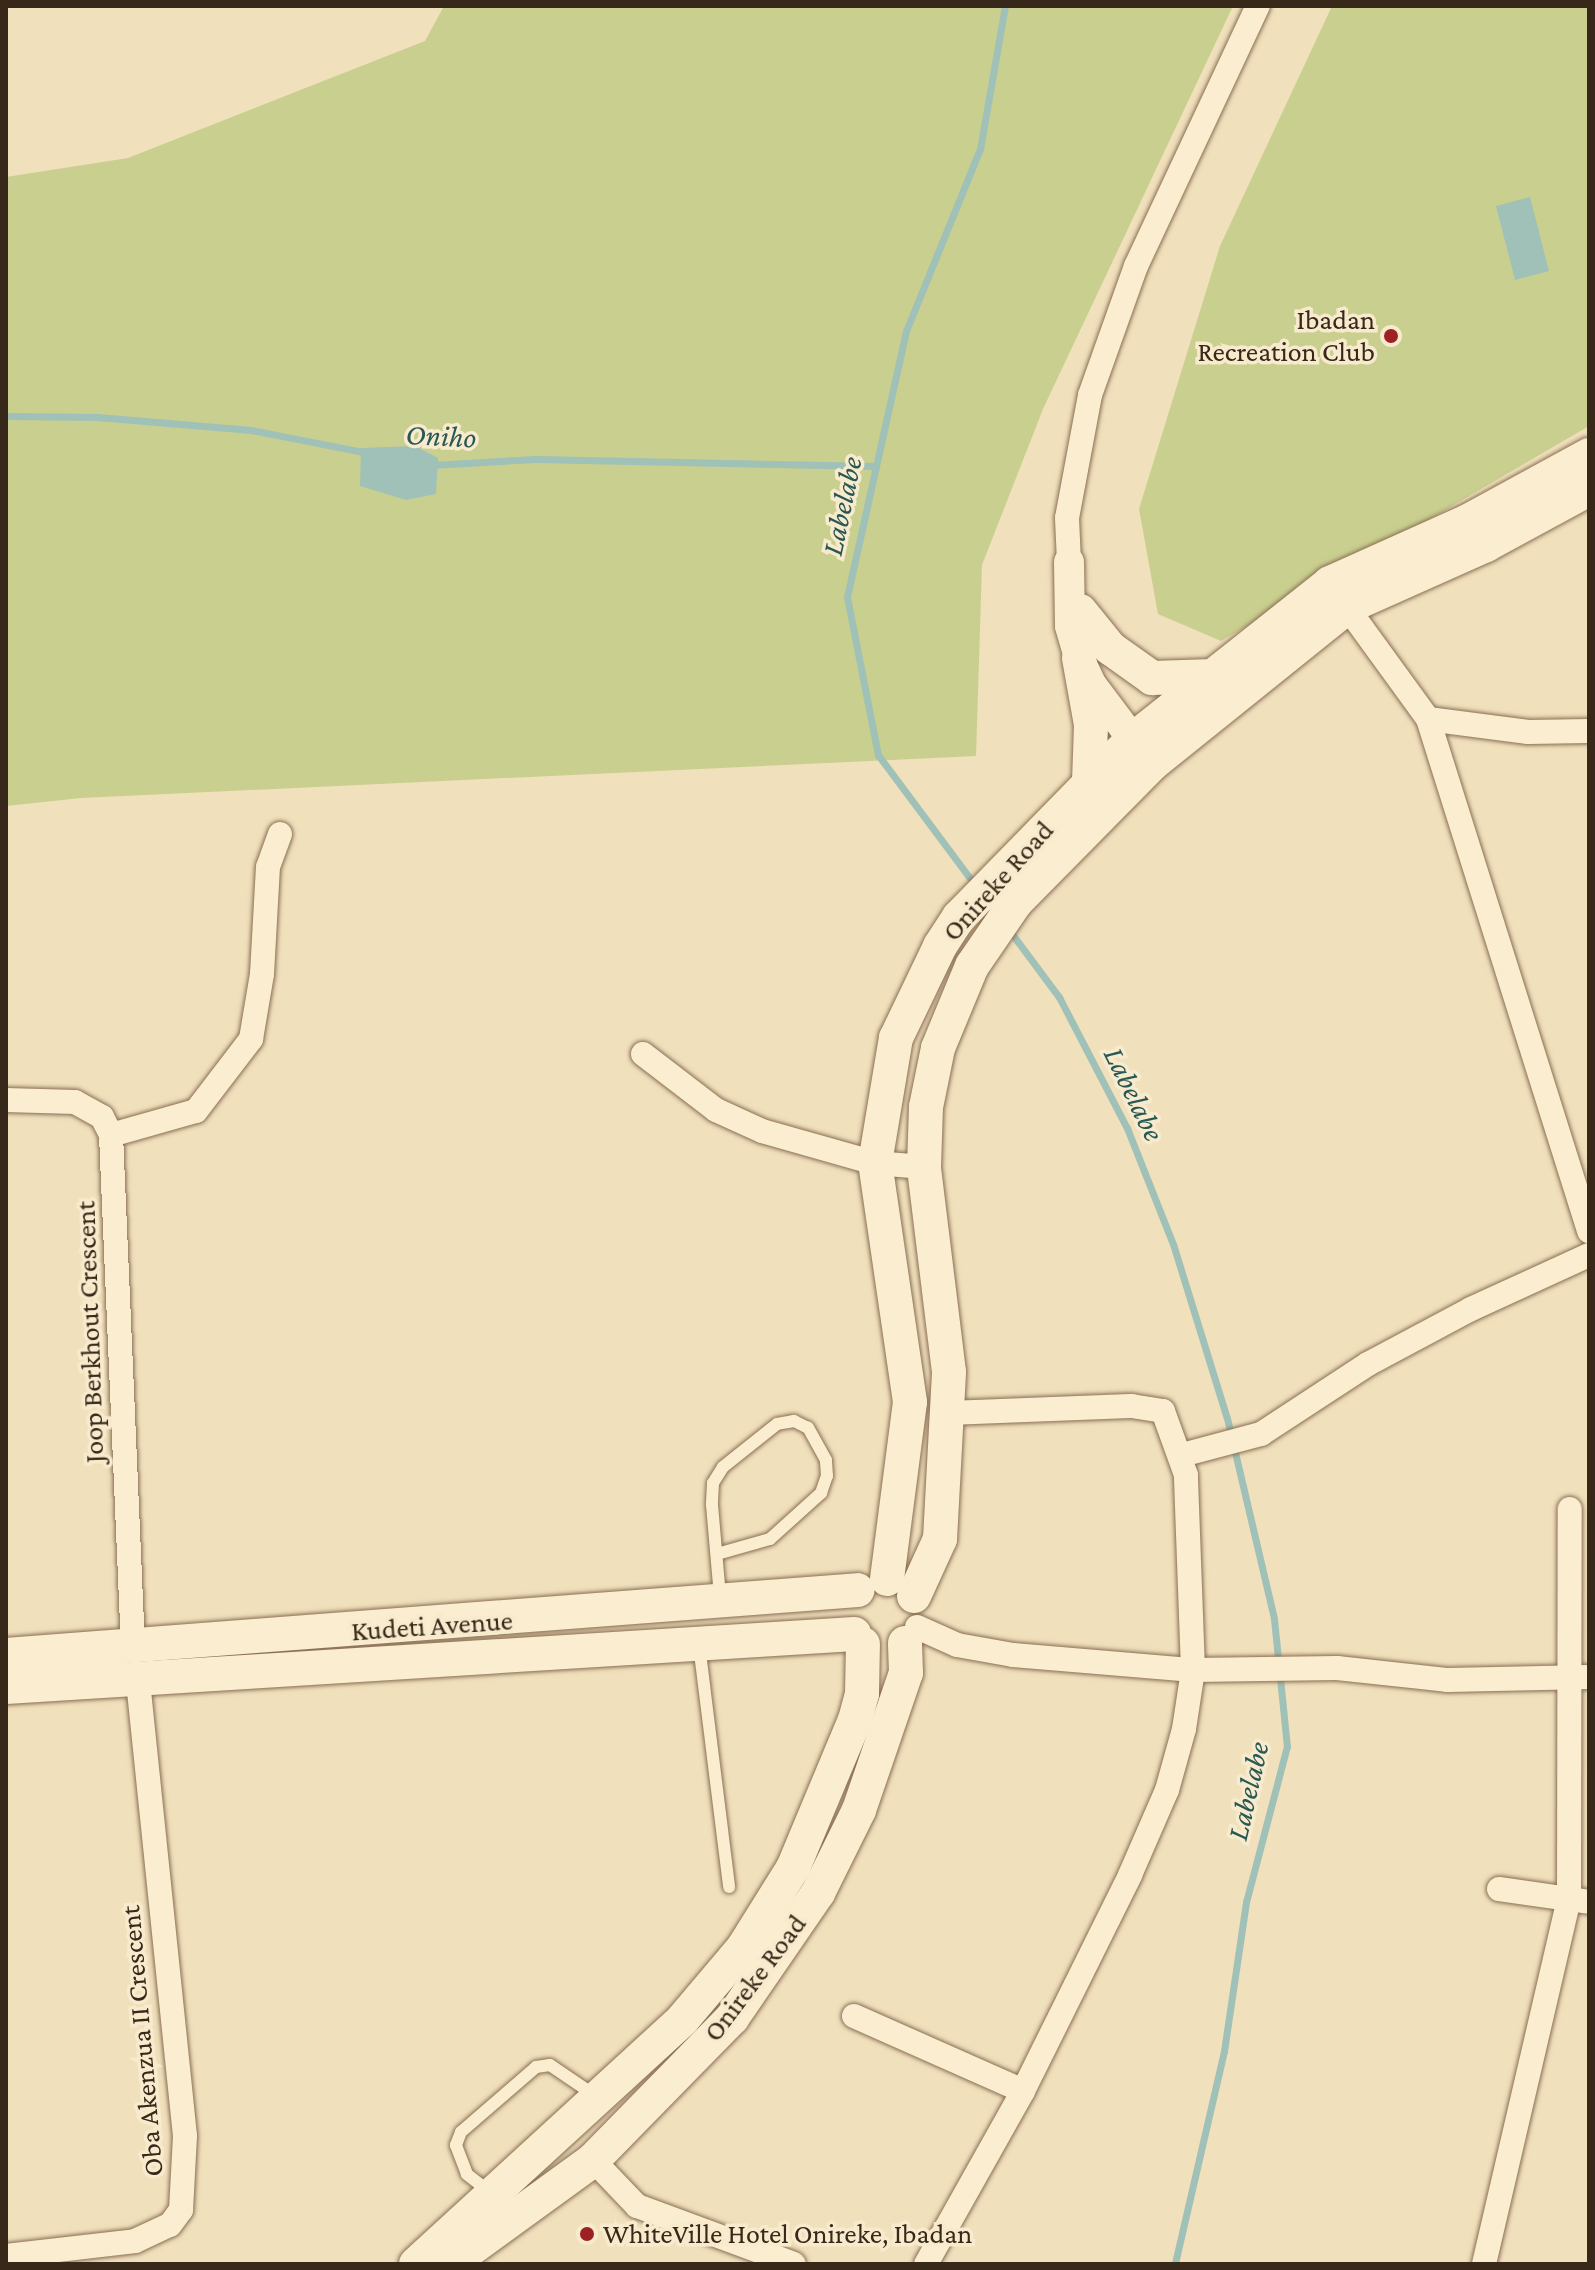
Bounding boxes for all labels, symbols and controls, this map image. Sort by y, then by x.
place label: Ibadan Recreation Club [1197,303,1375,369]
marker: Ibadan Recreation Club [1382,327,1400,345]
water label: Oniho [405,416,477,456]
water label: Labelabe [814,453,870,559]
street label: Onireke Road [935,814,1061,948]
water label: Labelabe [1096,1041,1172,1147]
street label: Joop Berkhout Crescent [69,1200,111,1464]
street label: Kudeti Avenue [350,1604,514,1648]
water label: Labelabe [1219,1738,1277,1844]
street label: Oba Akenzua II Crescent [113,1904,171,2178]
street label: Onireke Road [696,1908,814,2048]
place label: WhiteVille Hotel Onireke, Ibadan [603,2217,972,2251]
marker: WhiteVille Hotel Onireke, Ibadan [578,2225,596,2243]

